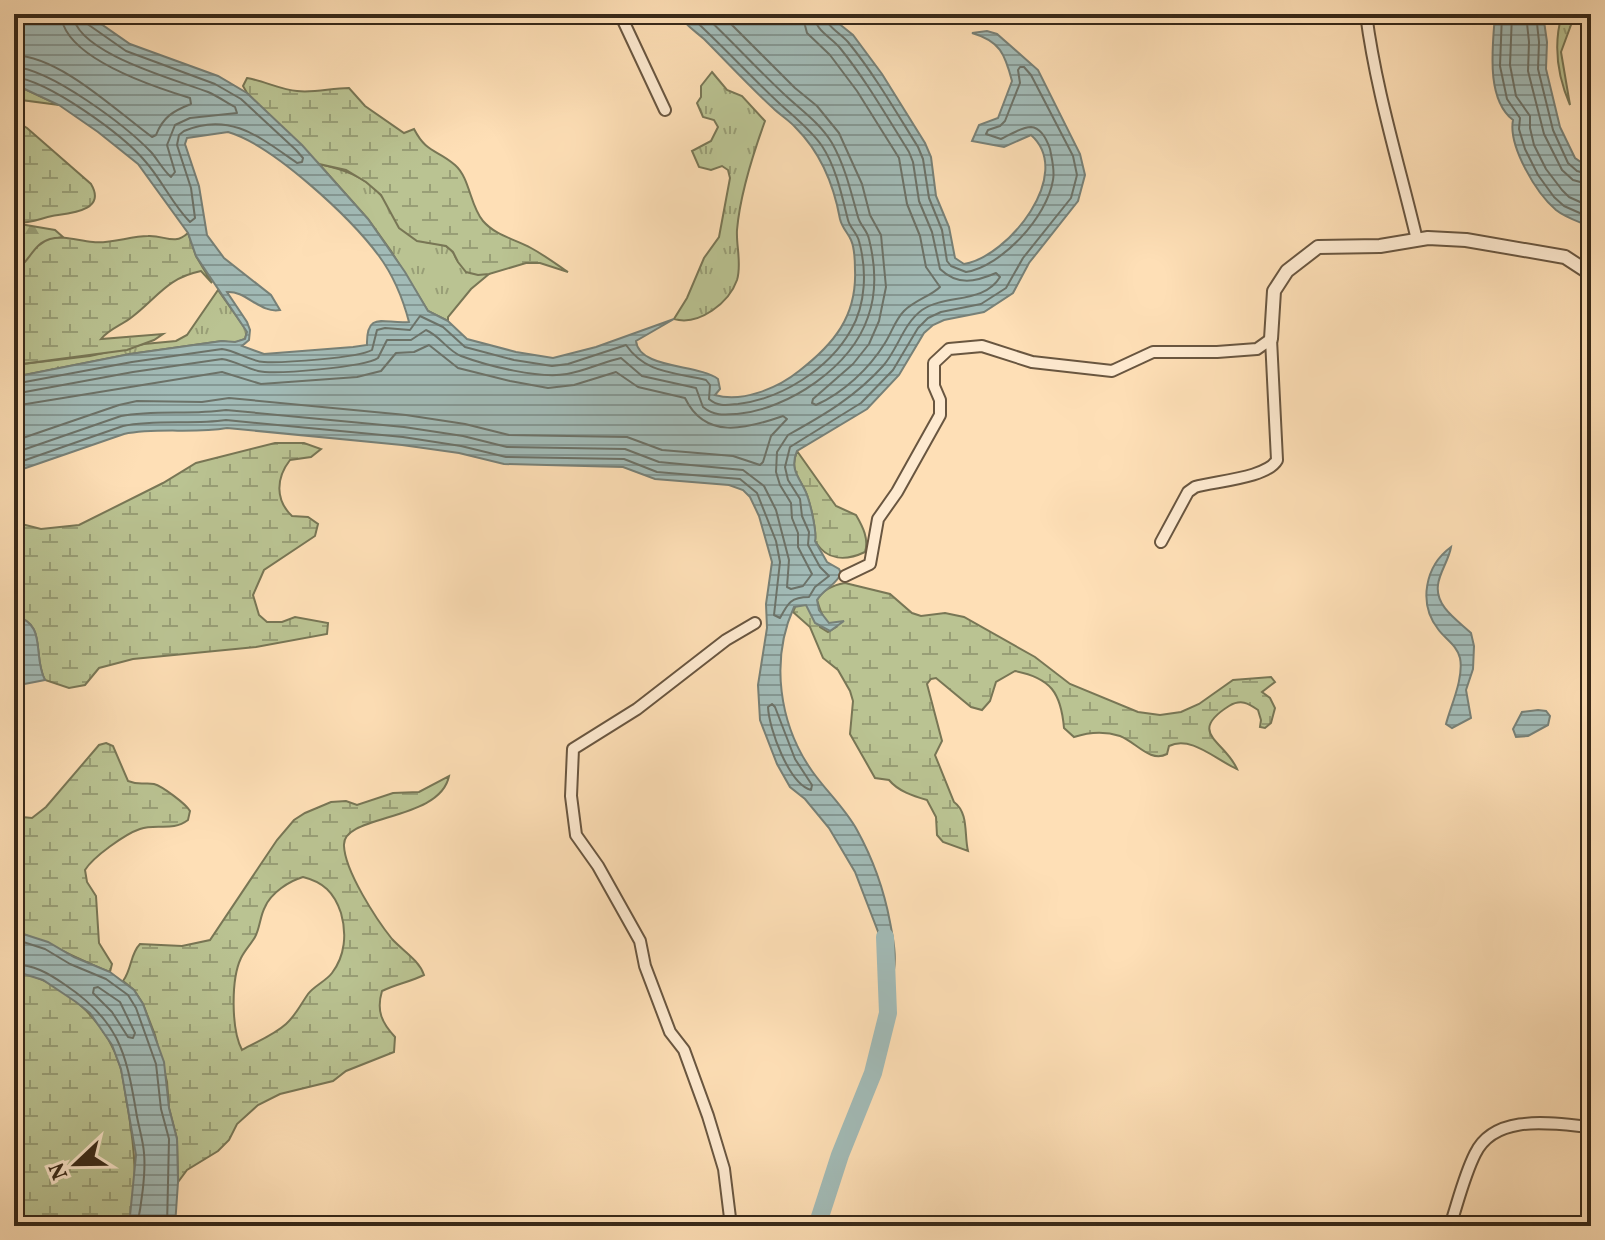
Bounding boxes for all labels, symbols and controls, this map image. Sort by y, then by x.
north arrow [36,1124,116,1204]
text: N [42,1157,77,1184]

